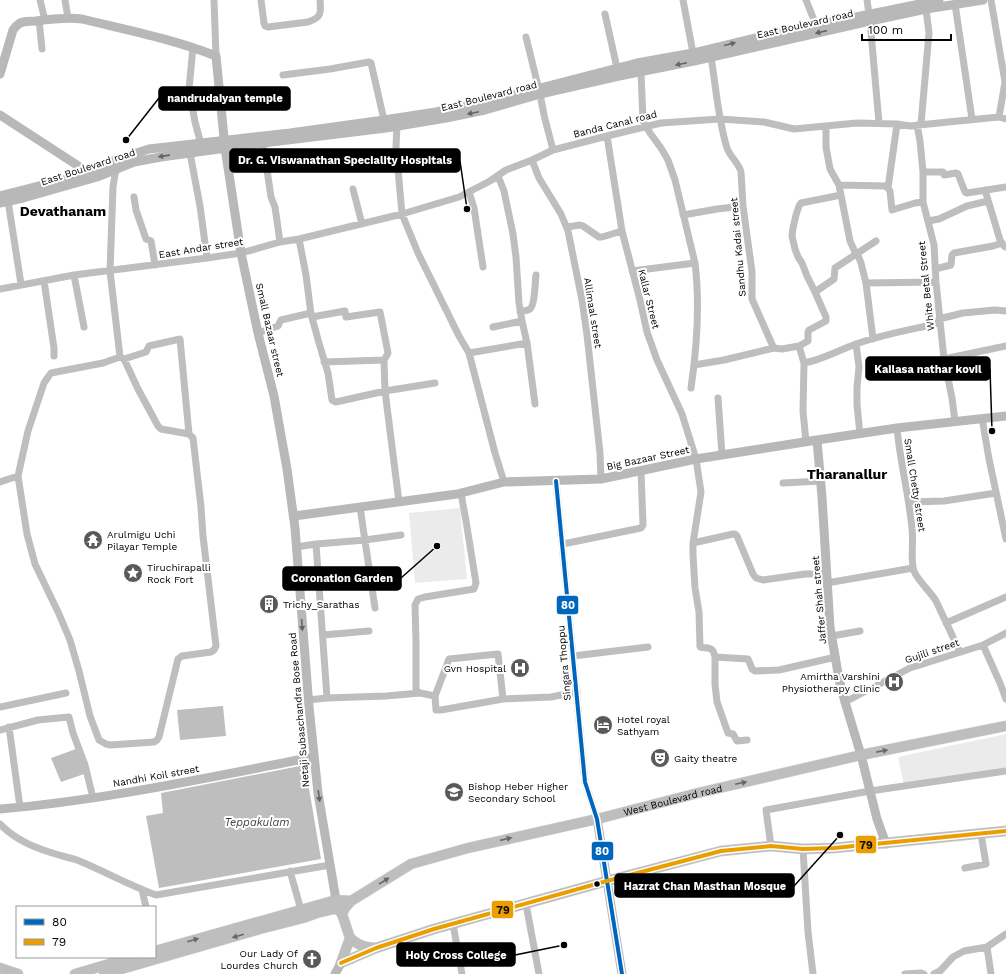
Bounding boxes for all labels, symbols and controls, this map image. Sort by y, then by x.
street label: East Boulevard road [756,8,854,40]
scale bar [862,16,951,42]
text: 100 m [868,23,903,37]
one-way arrow [815,29,828,35]
one-way arrow [724,41,737,47]
one-way arrow [675,61,687,67]
street label: East Boulevard road [440,79,538,113]
callout: nandrudaiyan temple [159,87,290,110]
text: nandrudaiyan temple [167,92,283,105]
street label: Banda Canal road [572,108,658,140]
one-way arrow [467,110,479,116]
street label: East Boulevard road [39,147,137,187]
callout: Dr. G. Viswanathan Speciality Hospitals [230,149,460,172]
one-way arrow [158,153,170,159]
text: Dr. G. Viswanathan Speciality Hospitals [238,154,452,167]
street label: Sandhu Kadai street [728,196,748,297]
district label: Devathanam [20,203,106,219]
street label: East Andar street [158,236,245,260]
street label: White Betal Street [916,240,936,331]
street label: Kallar Street [636,268,662,331]
street label: Allimaal street [582,277,604,350]
street label: Small Bazaar street [254,282,286,379]
callout: Kailasa nathar kovil [866,357,990,380]
text: Kailasa nathar kovil [874,363,982,376]
street label: Small Chetty street [902,438,928,533]
street label: Big Bazaar Street [606,444,691,472]
district label: Tharanallur [807,466,887,482]
temple icon: Arulmigu Uchi Pilayar Temple [82,529,104,551]
place label: Arulmigu Uchi Pilayar Temple [107,529,177,552]
street label: Jaffer Shah street [810,555,828,645]
place icon: Tiruchirapalli Rock Fort [122,562,144,584]
place label: Tiruchirapalli Rock Fort [147,562,211,585]
callout: Coronation Garden [283,567,401,590]
text: Coronation Garden [291,572,393,585]
building icon: Trichy_Sarathas [258,593,280,615]
line badge: 80 [556,595,579,615]
place label: Trichy_Sarathas [283,599,360,610]
text: 80 [561,599,575,612]
one-way arrow [299,619,306,631]
street label: Singara Thoppu [555,625,573,701]
street label: Netaji Subaschandra Bose Road [287,632,311,788]
street label: Gujili street [903,636,961,665]
hospital icon: Gvn Hospital [509,657,531,679]
place label: Gvn Hospital [444,663,506,674]
place label: Amirtha Varshini Physiotherapy Clinic [782,671,880,694]
hospital icon: Amirtha Varshini Physiotherapy Clinic [883,671,905,693]
hotel icon: Hotel royal Sathyam [592,714,614,736]
place label: Hotel royal Sathyam [617,714,670,737]
theatre icon: Gaity theatre [649,747,671,769]
one-way arrow [875,748,888,754]
place label: Gaity theatre [674,753,738,764]
street label: Nandhi Koil street [112,763,201,789]
one-way arrow [735,780,747,786]
school or university icon: Bishop Heber Higher Secondary School [443,781,465,803]
place label: Bishop Heber Higher Secondary School [468,781,568,804]
street label: West Boulevard road [622,782,723,818]
one-way arrow [316,790,322,802]
water label: Teppakulam [225,816,289,829]
line badge: 79 [855,835,877,854]
one-way arrow [500,836,512,842]
text: 79 [859,839,873,852]
line badge: 80 [591,841,614,861]
text: 80 [595,845,609,858]
callout: Hazrat Chan Masthan Mosque [615,874,794,897]
one-way arrow [379,877,389,885]
unlabelled marker [592,879,602,889]
text: Hazrat Chan Masthan Mosque [624,880,786,893]
line badge: 79 [491,900,514,919]
text: 79 [496,904,510,917]
legend [16,906,156,958]
text: 80 [52,915,67,929]
one-way arrow [231,933,243,939]
text: 79 [52,935,66,949]
one-way arrow [187,937,199,943]
callout: Holy Cross College [397,943,515,966]
place label: Our Lady Of Lourdes Church [220,948,298,971]
church icon: Our Lady Of Lourdes Church [301,948,323,970]
text: Holy Cross College [405,949,507,962]

